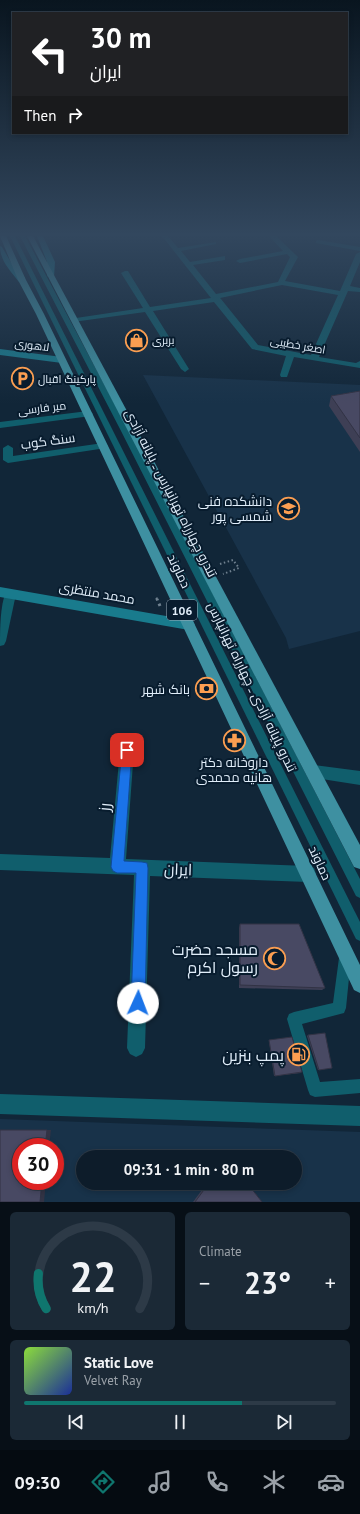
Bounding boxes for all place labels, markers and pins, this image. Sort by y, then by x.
shop icon: بربری [124,327,150,353]
place label: بربری [152,333,174,347]
parking icon: پارکینگ اقبال [10,366,36,392]
place label: پارکینگ اقبال [38,372,96,386]
place label: دانشکده فنی شمسی پور [198,493,272,526]
school or university icon: دانشکده فنی شمسی پور [275,495,301,521]
bank icon: بانک شهر [193,676,219,702]
place label: بانک شهر [141,681,190,698]
pharmacy icon: داروخانه دکتر هانیه محمدی [221,727,247,753]
pin [110,733,144,767]
place label: داروخانه دکتر هانیه محمدی [196,754,272,786]
place label: مسجد حضرت رسول اکرم [172,939,258,979]
mosque icon: مسجد حضرت رسول اکرم [261,945,287,971]
fuel station icon: پمپ بنزین [286,1042,312,1068]
place label: پمپ بنزین [222,1045,285,1067]

